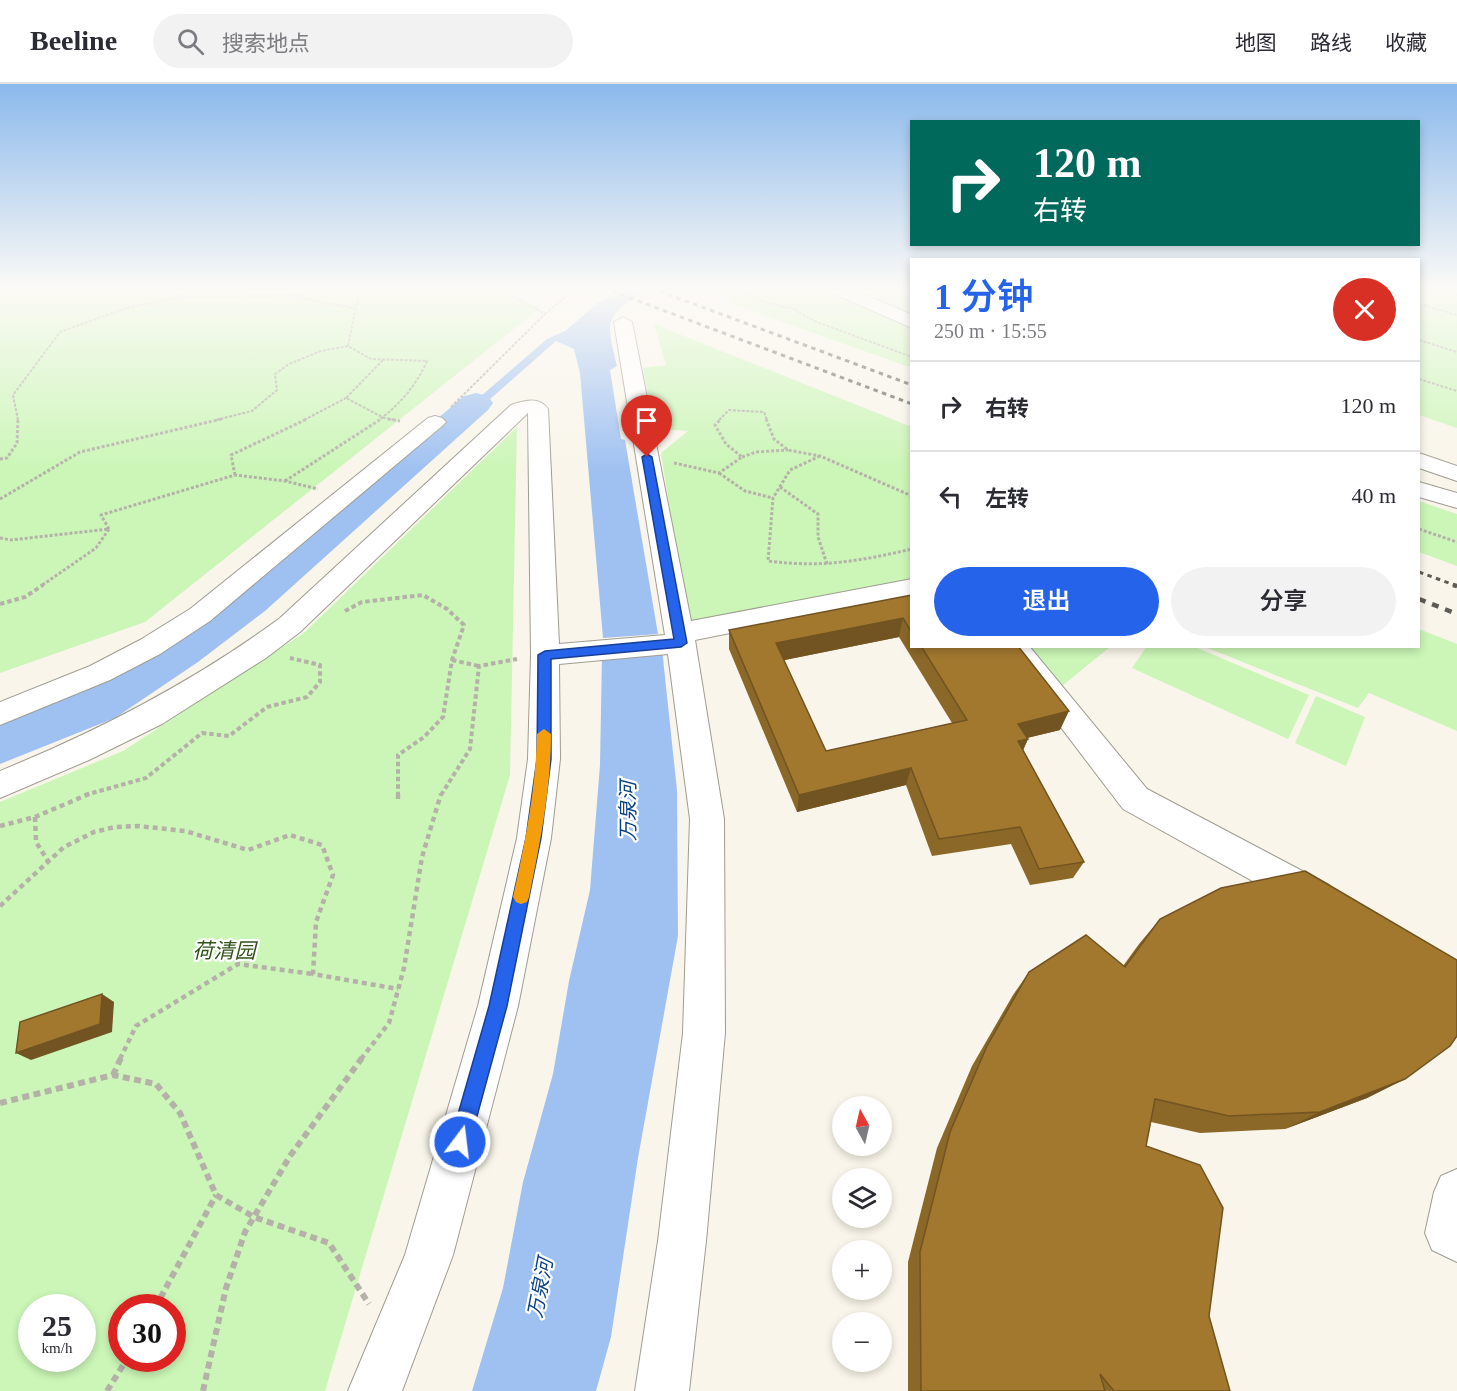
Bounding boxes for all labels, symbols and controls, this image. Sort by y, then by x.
search box [153,14,573,68]
text: Beeline [30,25,117,56]
icon: search [174,25,207,58]
text: 搜索地点 [222,31,310,56]
text: 地图 [1235,31,1277,55]
text: 路线 [1310,31,1352,55]
text: 收藏 [1385,31,1427,55]
text: 120 m [1033,140,1142,186]
icon: right [934,144,1012,222]
text: 右转 [1033,196,1087,226]
text: 1 分钟 [934,277,1033,317]
button: close [1333,278,1396,341]
text: 250 m · 15:55 [934,320,1047,342]
icon: right [934,390,967,423]
text: 120 m [1340,393,1396,418]
pin [621,395,672,457]
text: 右转 [985,396,1029,421]
icon: arrive [630,404,663,437]
icon: left [934,480,967,513]
text: 40 m [1351,483,1396,508]
text: 左转 [985,486,1029,511]
button: 退出 [934,567,1159,636]
button: 分享 [1171,567,1396,636]
water label: 万泉河 [617,777,639,841]
park label: 荷清园 [193,939,258,963]
north arrow [832,1096,892,1156]
map controls [832,1096,892,1372]
position arrow [428,1110,492,1174]
button: layers [832,1168,892,1228]
button: + [832,1240,892,1300]
water label: 万泉河 [523,1253,557,1320]
speed limit sign: 30 [108,1294,186,1372]
text: 25 [42,1309,72,1342]
button: − [832,1312,892,1372]
text: km/h [42,1340,72,1356]

